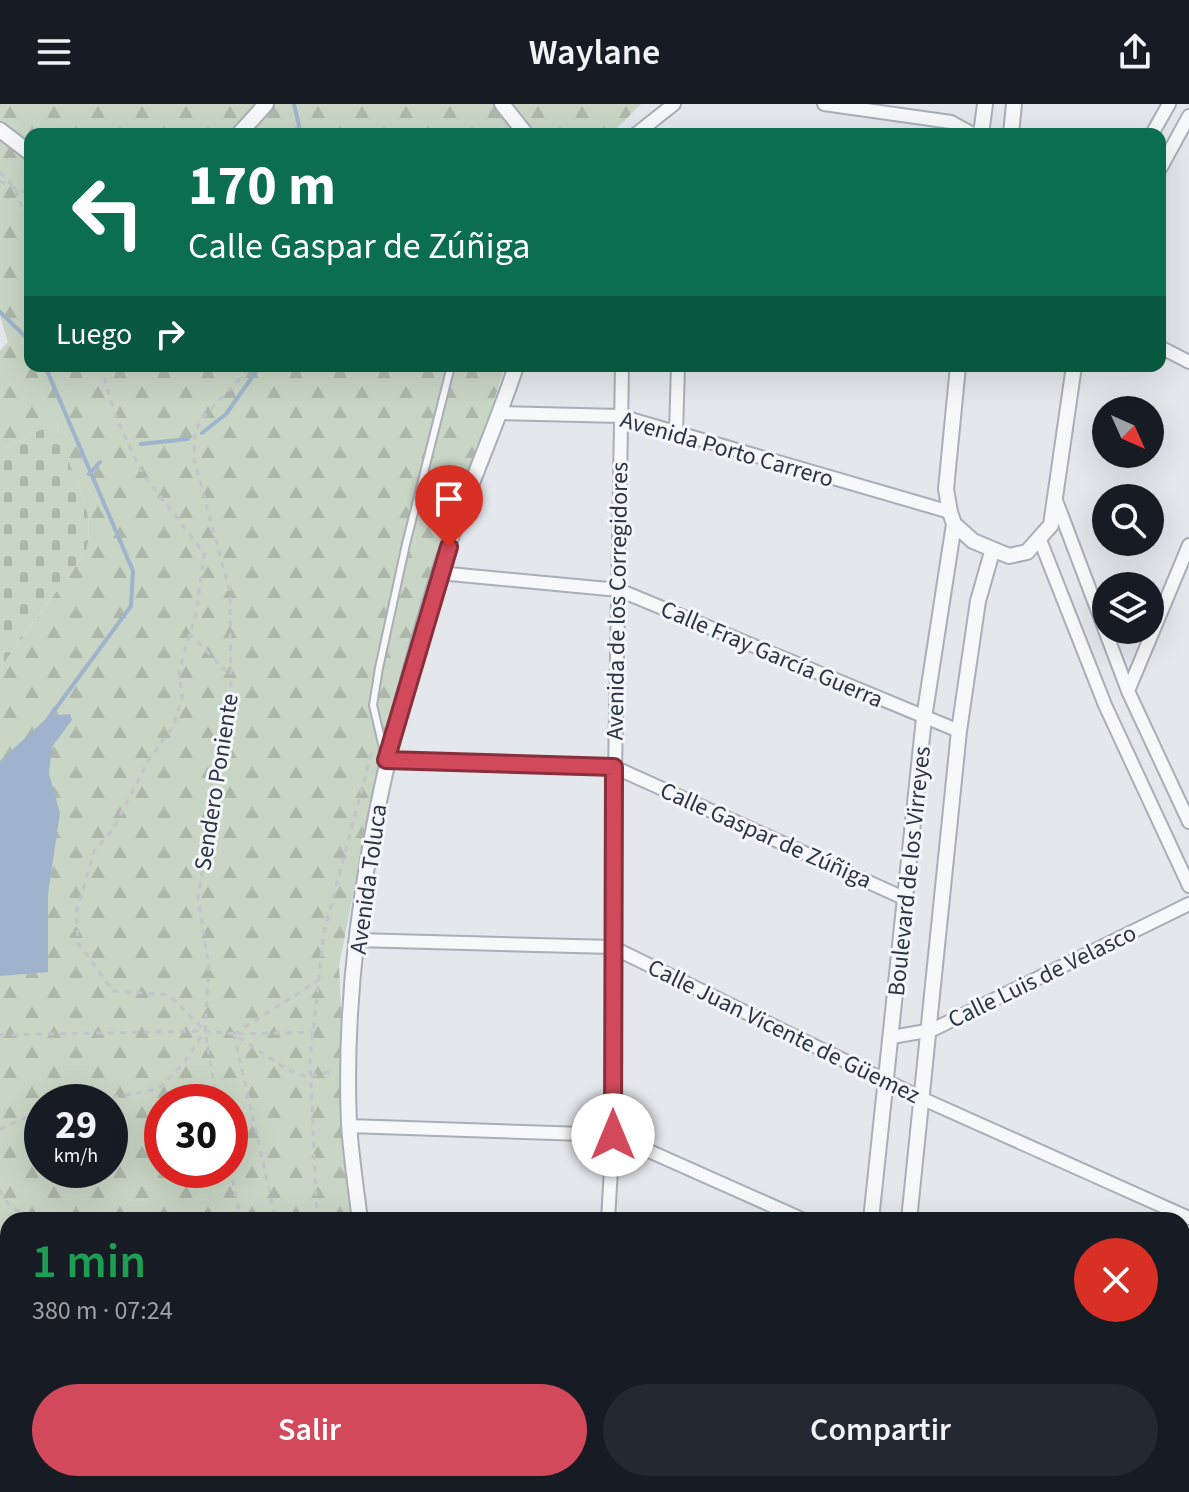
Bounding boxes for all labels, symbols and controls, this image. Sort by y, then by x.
text: Waylane [529,27,660,78]
icon: menu [32,30,76,74]
icon: share [1113,30,1157,74]
text: 170 m [188,147,336,226]
icon: left [56,160,160,264]
text: Calle Gaspar de Zúñiga [188,221,530,272]
icon: right [148,312,192,356]
text: Luego [56,313,132,356]
north arrow [1092,396,1164,468]
map controls [1092,396,1164,644]
street label: Avenida Porto Carrero [616,402,838,497]
street label: Avenida de los Corregidores [598,462,637,740]
pin [415,465,483,547]
icon: arrive [427,477,471,521]
button: search [1092,484,1164,556]
button: layers [1092,572,1164,644]
street label: Calle Fray García Guerra [655,592,888,717]
street label: Sendero Poniente [185,691,248,873]
street label: Boulevard de los Virreyes [879,744,940,998]
street label: Calle Gaspar de Zúñiga [654,773,877,898]
street label: Avenida Toluca [341,802,396,956]
street label: Calle Luis de Velasco [942,916,1142,1037]
street label: Calle Juan Vicente de Güemez [642,950,926,1113]
speed limit sign: 30 [144,1084,248,1188]
position arrow [571,1093,655,1177]
text: 29 [55,1097,97,1154]
text: km/h [54,1142,98,1170]
text: 1 min [32,1228,146,1296]
button: close [1074,1238,1158,1322]
text: 380 m · 07:24 [32,1292,173,1329]
button: Salir [32,1384,587,1476]
button: Compartir [603,1384,1158,1476]

